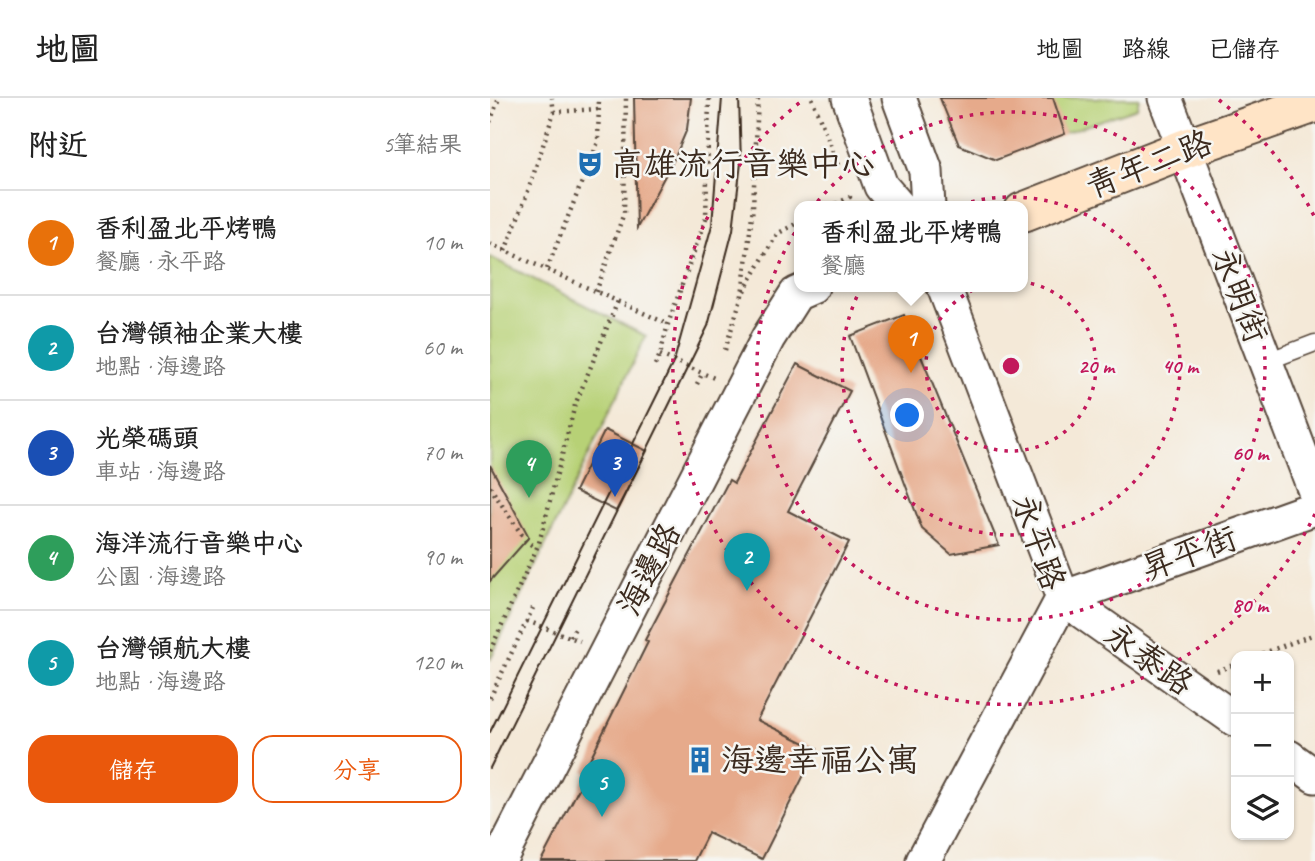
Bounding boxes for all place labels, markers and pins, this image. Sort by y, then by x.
place label: 高雄流行音樂中心 [611,143,875,185]
theatre icon: 高雄流行音樂中心 [575,149,605,179]
pin: 1 [888,315,934,373]
centre of rings [999,354,1023,378]
pin: 3 [592,439,638,497]
pin: 4 [506,440,552,498]
pin: 2 [724,533,770,591]
place label: 海邊幸福公寓 [721,739,919,781]
building icon: 海邊幸福公寓 [685,745,715,775]
pin: 5 [579,759,625,817]

